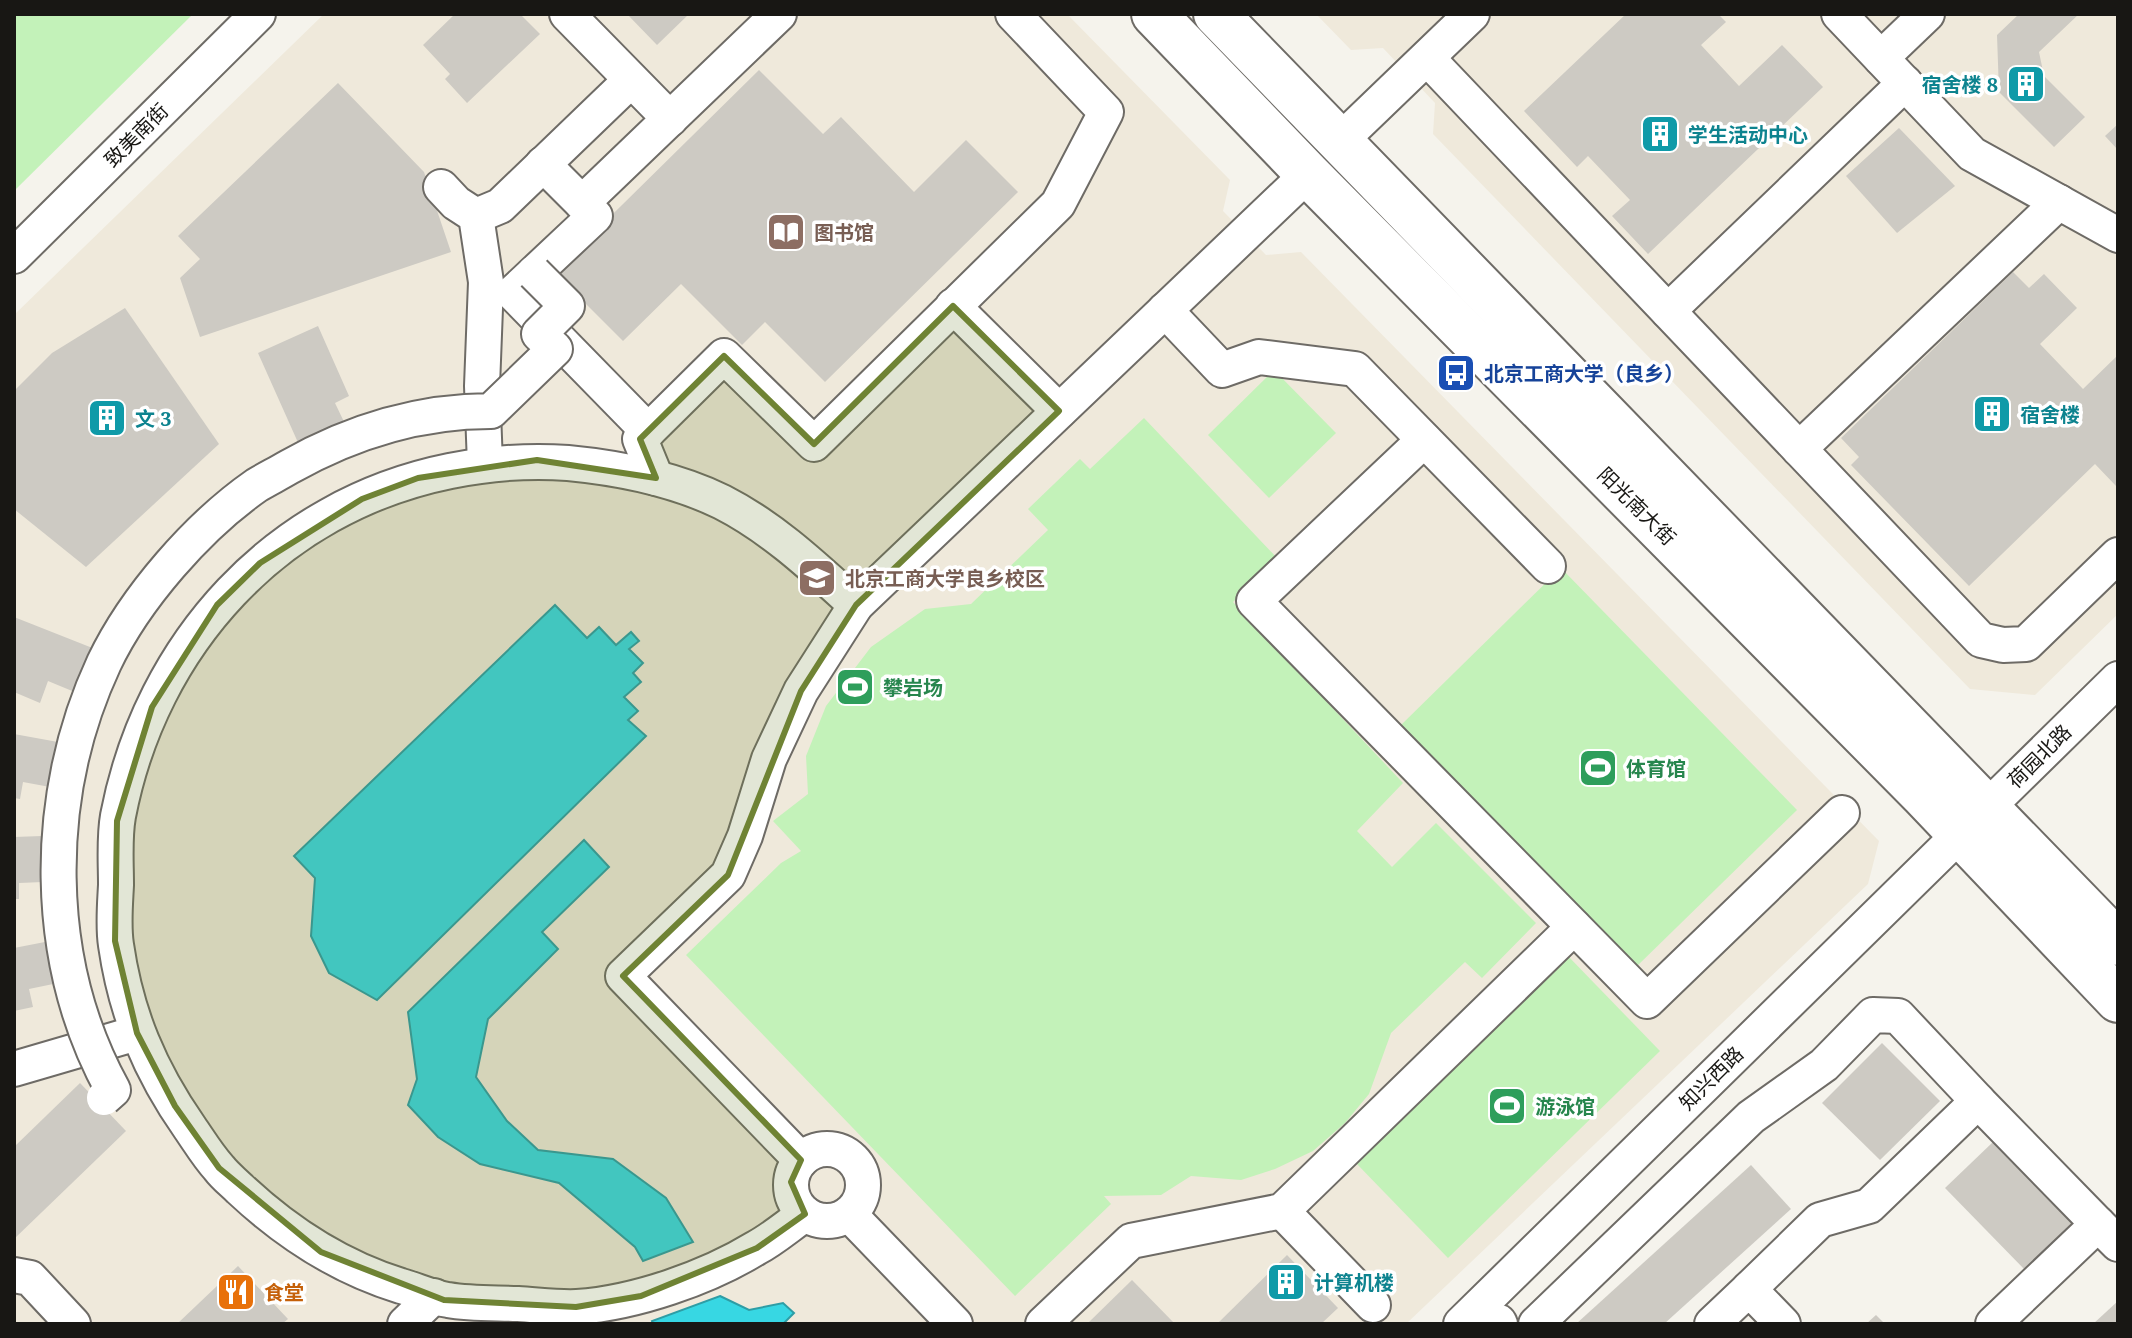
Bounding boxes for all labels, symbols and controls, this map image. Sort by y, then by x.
building icon: 宿舍楼 8 [2005,63,2047,105]
place label: 宿舍楼 8 [1922,71,1998,98]
street label: 致美南街 [98,97,174,173]
building icon: 学生活动中心 [1639,113,1681,155]
place label: 学生活动中心 [1688,121,1808,148]
library icon: 图书馆 [765,211,807,253]
place label: 图书馆 [814,219,874,246]
bus stop icon: 北京工商大学（良乡） [1435,352,1477,394]
place label: 北京工商大学（良乡） [1484,360,1684,387]
building icon: 宿舍楼 [1971,393,2013,435]
building icon: 文 3 [86,397,128,439]
place label: 宿舍楼 [2020,401,2080,428]
place label: 文 3 [135,405,172,432]
street label: 阳光南大街 [1592,461,1682,551]
school or university icon: 北京工商大学良乡校区 [796,557,838,599]
place label: 北京工商大学良乡校区 [845,565,1045,592]
sports icon: 攀岩场 [834,666,876,708]
place label: 攀岩场 [883,674,943,701]
street label: 荷园北路 [2001,718,2077,794]
sports icon: 体育馆 [1577,747,1619,789]
place label: 体育馆 [1626,755,1686,782]
street label: 知兴西路 [1673,1040,1749,1116]
sports icon: 游泳馆 [1486,1085,1528,1127]
place label: 游泳馆 [1535,1093,1595,1120]
building icon: 计算机楼 [1265,1261,1307,1303]
place label: 计算机楼 [1314,1269,1394,1296]
restaurant icon: 食堂 [215,1271,257,1313]
place label: 食堂 [264,1279,304,1306]

